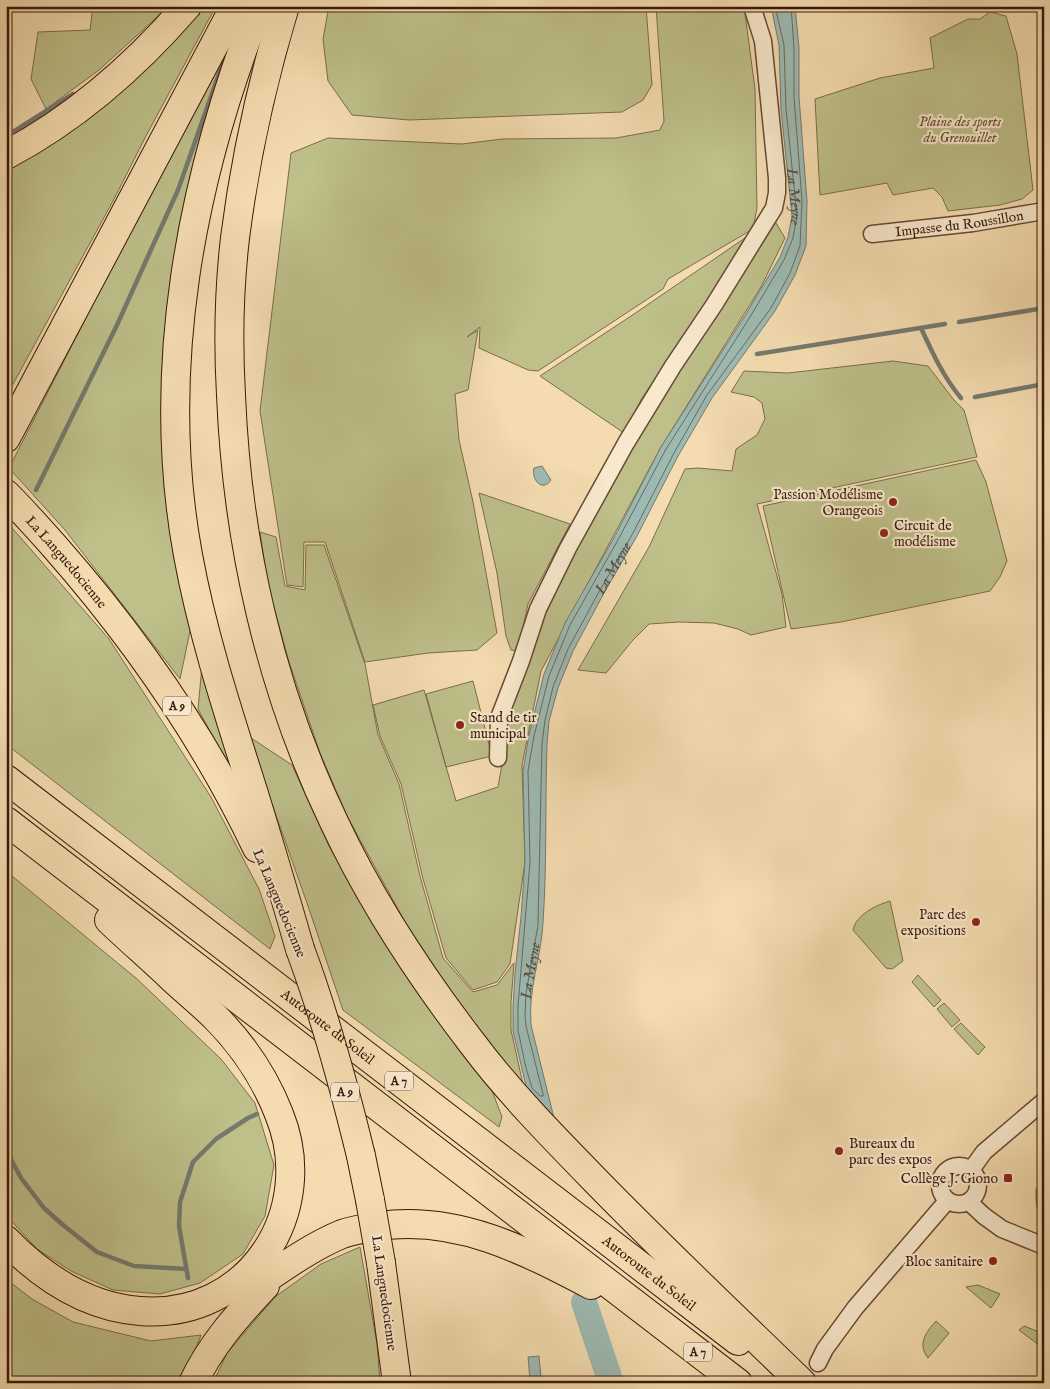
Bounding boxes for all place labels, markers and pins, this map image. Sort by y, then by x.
place label: Passion Modélisme Orangeois [773,486,884,520]
marker: Passion Modélisme Orangeois [887,496,899,508]
place label: Circuit de modélisme [894,517,956,551]
marker: Circuit de modélisme [878,527,890,539]
place label: Stand de tir municipal [470,709,537,743]
marker: Stand de tir municipal [454,719,466,731]
place label: Parc des expositions [901,906,966,940]
marker: Parc des expositions [970,916,982,928]
place label: Bureaux du parc des expos [849,1135,932,1169]
marker: Bureaux du parc des expos [833,1145,845,1157]
place label: Collège J. Giono [901,1170,998,1188]
marker: Collège J. Giono [1002,1172,1014,1184]
place label: Bloc sanitaire [905,1253,984,1271]
marker: Bloc sanitaire [987,1255,999,1267]

